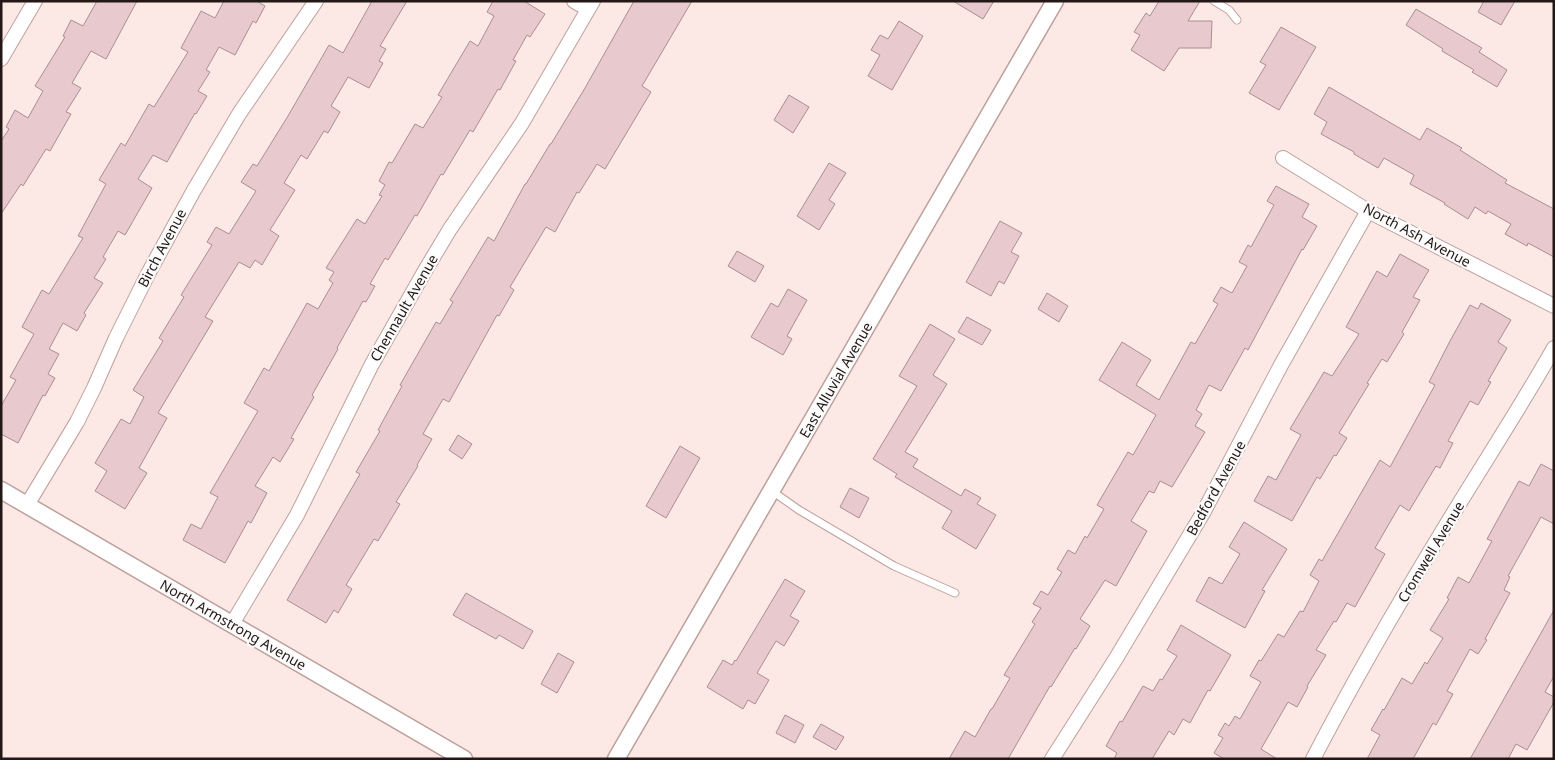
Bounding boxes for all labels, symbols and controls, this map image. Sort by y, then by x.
street label: North Ash Avenue [1360,198,1474,271]
street label: Birch Avenue [133,205,190,290]
street label: Chennault Avenue [365,251,442,365]
street label: East Alluvial Avenue [795,318,877,441]
street label: Bedford Avenue [1182,437,1250,539]
street label: Cromwell Avenue [1393,498,1468,606]
street label: North Armstrong Avenue [157,575,310,674]

